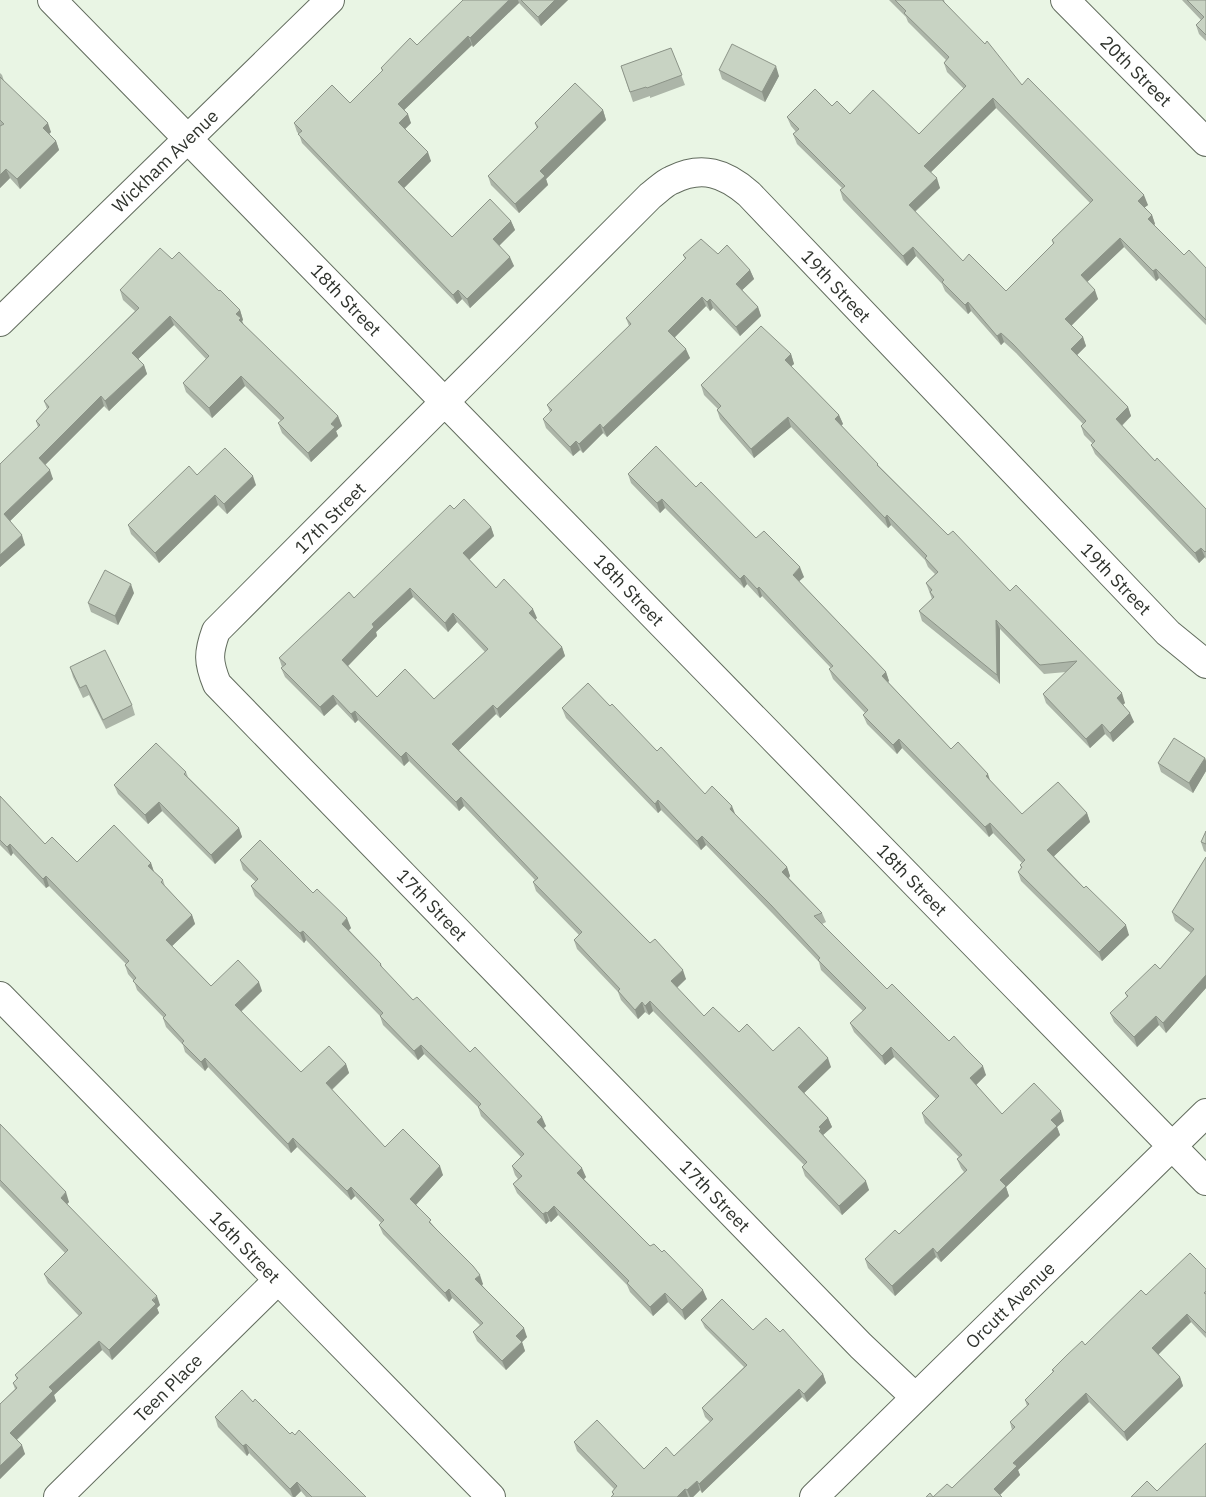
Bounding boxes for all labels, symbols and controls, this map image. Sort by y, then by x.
street label: 20th Street [1095,30,1177,112]
street label: Wickham Avenue [107,104,223,218]
street label: 19th Street [796,245,876,327]
street label: 18th Street [306,259,386,341]
street label: 17th Street [289,477,371,559]
street label: 19th Street [1076,538,1156,620]
street label: 18th Street [589,549,669,631]
street label: 18th Street [872,839,952,921]
street label: 17th Street [392,864,472,946]
street label: 17th Street [675,1155,755,1237]
street label: 16th Street [205,1206,285,1288]
street label: Orcutt Avenue [961,1257,1060,1353]
street label: Teen Place [129,1349,207,1427]

